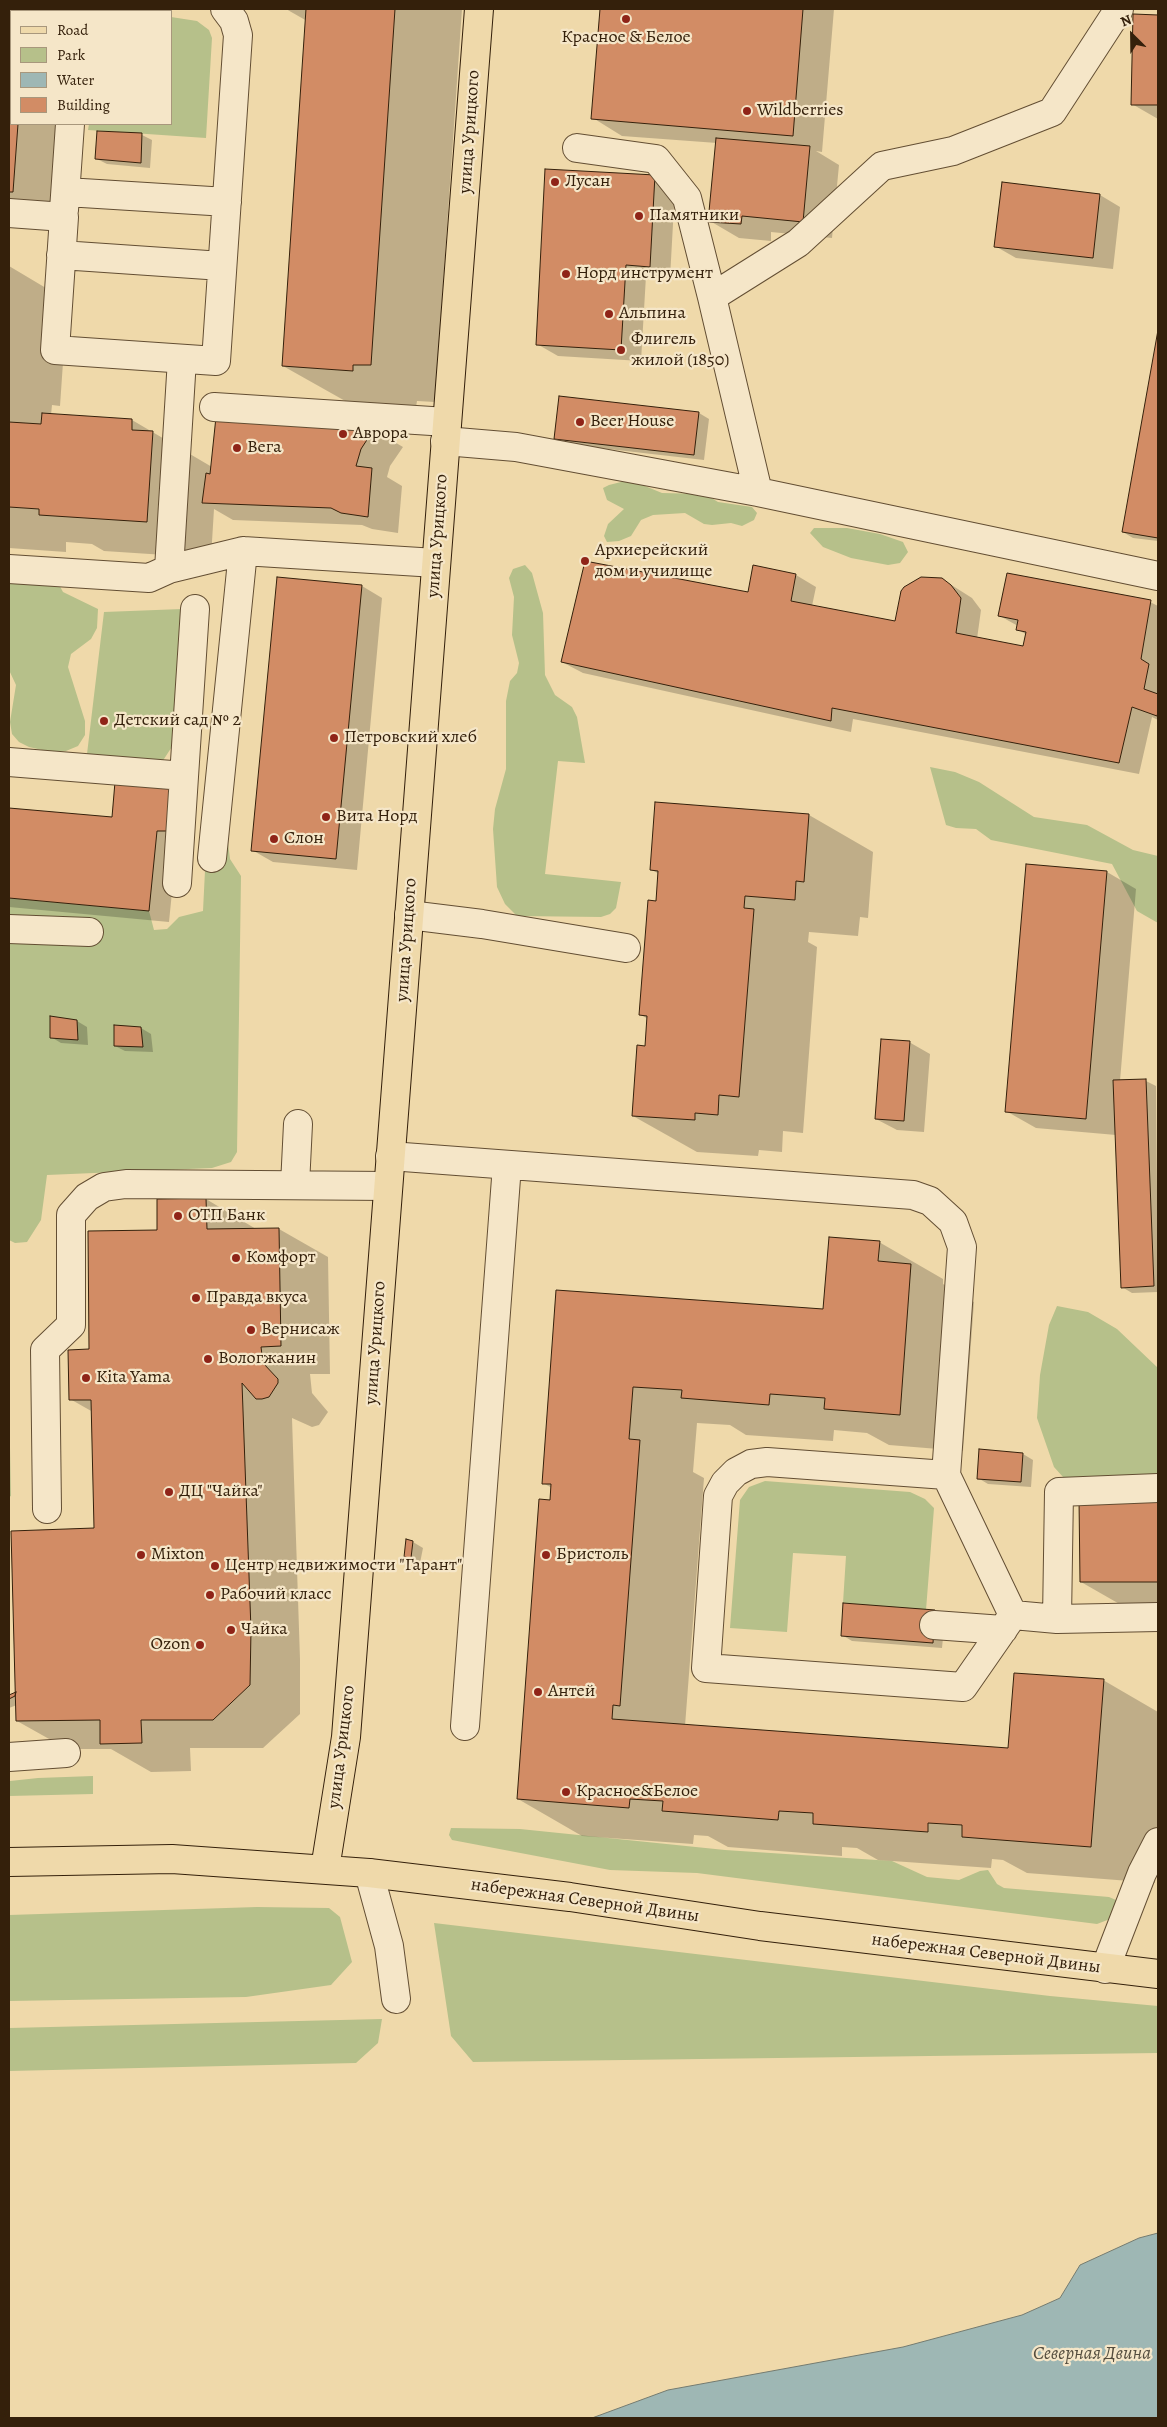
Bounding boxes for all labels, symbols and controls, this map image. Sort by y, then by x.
legend [10,10,172,125]
north arrow [1107,10,1157,60]
text: N [1118,10,1134,31]
marker: Красное & Белое [620,13,632,25]
text: Road [57,20,88,40]
place label: Красное & Белое [561,27,691,49]
text: Park [57,45,85,65]
street label: улица Урицкого [455,69,485,195]
text: Water [57,70,94,90]
text: Building [57,95,110,115]
place label: Wildberries [757,100,844,122]
marker: Wildberries [741,105,753,117]
place label: Лусан [565,171,610,193]
marker: Лусан [549,176,561,188]
place label: Памятники [649,205,739,227]
marker: Памятники [633,210,645,222]
place label: Норд инструмент [576,263,713,285]
marker: Норд инструмент [560,268,572,280]
place label: Альпина [619,303,686,325]
marker: Альпина [603,308,615,320]
place label: Флигель жилой (1850) [631,329,729,372]
marker: Флигель жилой (1850) [615,344,627,356]
place label: Beer House [590,411,674,433]
marker: Beer House [574,416,586,428]
place label: Аврора [353,423,408,445]
marker: Аврора [337,428,349,440]
place label: Вега [247,437,282,459]
marker: Вега [231,442,243,454]
street label: улица Урицкого [423,473,453,599]
place label: Архиерейский дом и училище [595,540,713,582]
marker: Архиерейский дом и училище [579,555,591,567]
place label: Детский сад № 2 [114,710,241,732]
marker: Детский сад № 2 [98,715,110,727]
place label: Петровский хлеб [344,727,477,749]
marker: Петровский хлеб [328,732,340,744]
place label: Вита Норд [336,806,418,828]
marker: Вита Норд [320,811,332,823]
place label: Слон [284,828,324,850]
marker: Слон [268,833,280,845]
street label: улица Урицкого [392,877,422,1003]
place label: ОТП Банк [188,1205,265,1227]
marker: ОТП Банк [172,1210,184,1222]
place label: Комфорт [246,1247,316,1269]
marker: Комфорт [230,1252,242,1264]
street label: улица Урицкого [361,1280,391,1406]
place label: Правда вкуса [206,1287,307,1309]
marker: Правда вкуса [190,1292,202,1304]
place label: Вернисаж [261,1319,340,1341]
marker: Вернисаж [245,1324,257,1336]
place label: Вологжанин [218,1348,316,1370]
marker: Вологжанин [202,1353,214,1365]
place label: Kita Yama [96,1367,171,1389]
marker: Kita Yama [80,1372,92,1384]
place label: ДЦ "Чайка" [179,1481,263,1503]
marker: ДЦ "Чайка" [163,1486,175,1498]
place label: Mixton [151,1544,204,1566]
place label: Бристоль [556,1544,628,1566]
marker: Mixton [135,1549,147,1561]
marker: Бристоль [540,1549,552,1561]
place label: Центр недвижимости "Гарант" [225,1555,462,1577]
marker: Центр недвижимости "Гарант" [209,1560,221,1572]
place label: Рабочий класс [220,1584,332,1606]
marker: Рабочий класс [204,1589,216,1601]
place label: Чайка [241,1619,288,1641]
marker: Чайка [225,1624,237,1636]
place label: Ozon [150,1634,190,1656]
marker: Ozon [194,1639,206,1651]
place label: Антей [548,1681,595,1703]
street label: улица Урицкого [324,1684,360,1810]
marker: Антей [532,1686,544,1698]
place label: Красное&Белое [576,1781,698,1803]
marker: Красное&Белое [560,1786,572,1798]
street label: набережная Северной Двины [469,1874,701,1928]
street label: набережная Северной Двины [870,1929,1102,1979]
water label: Северная Двина [1033,2343,1151,2365]

